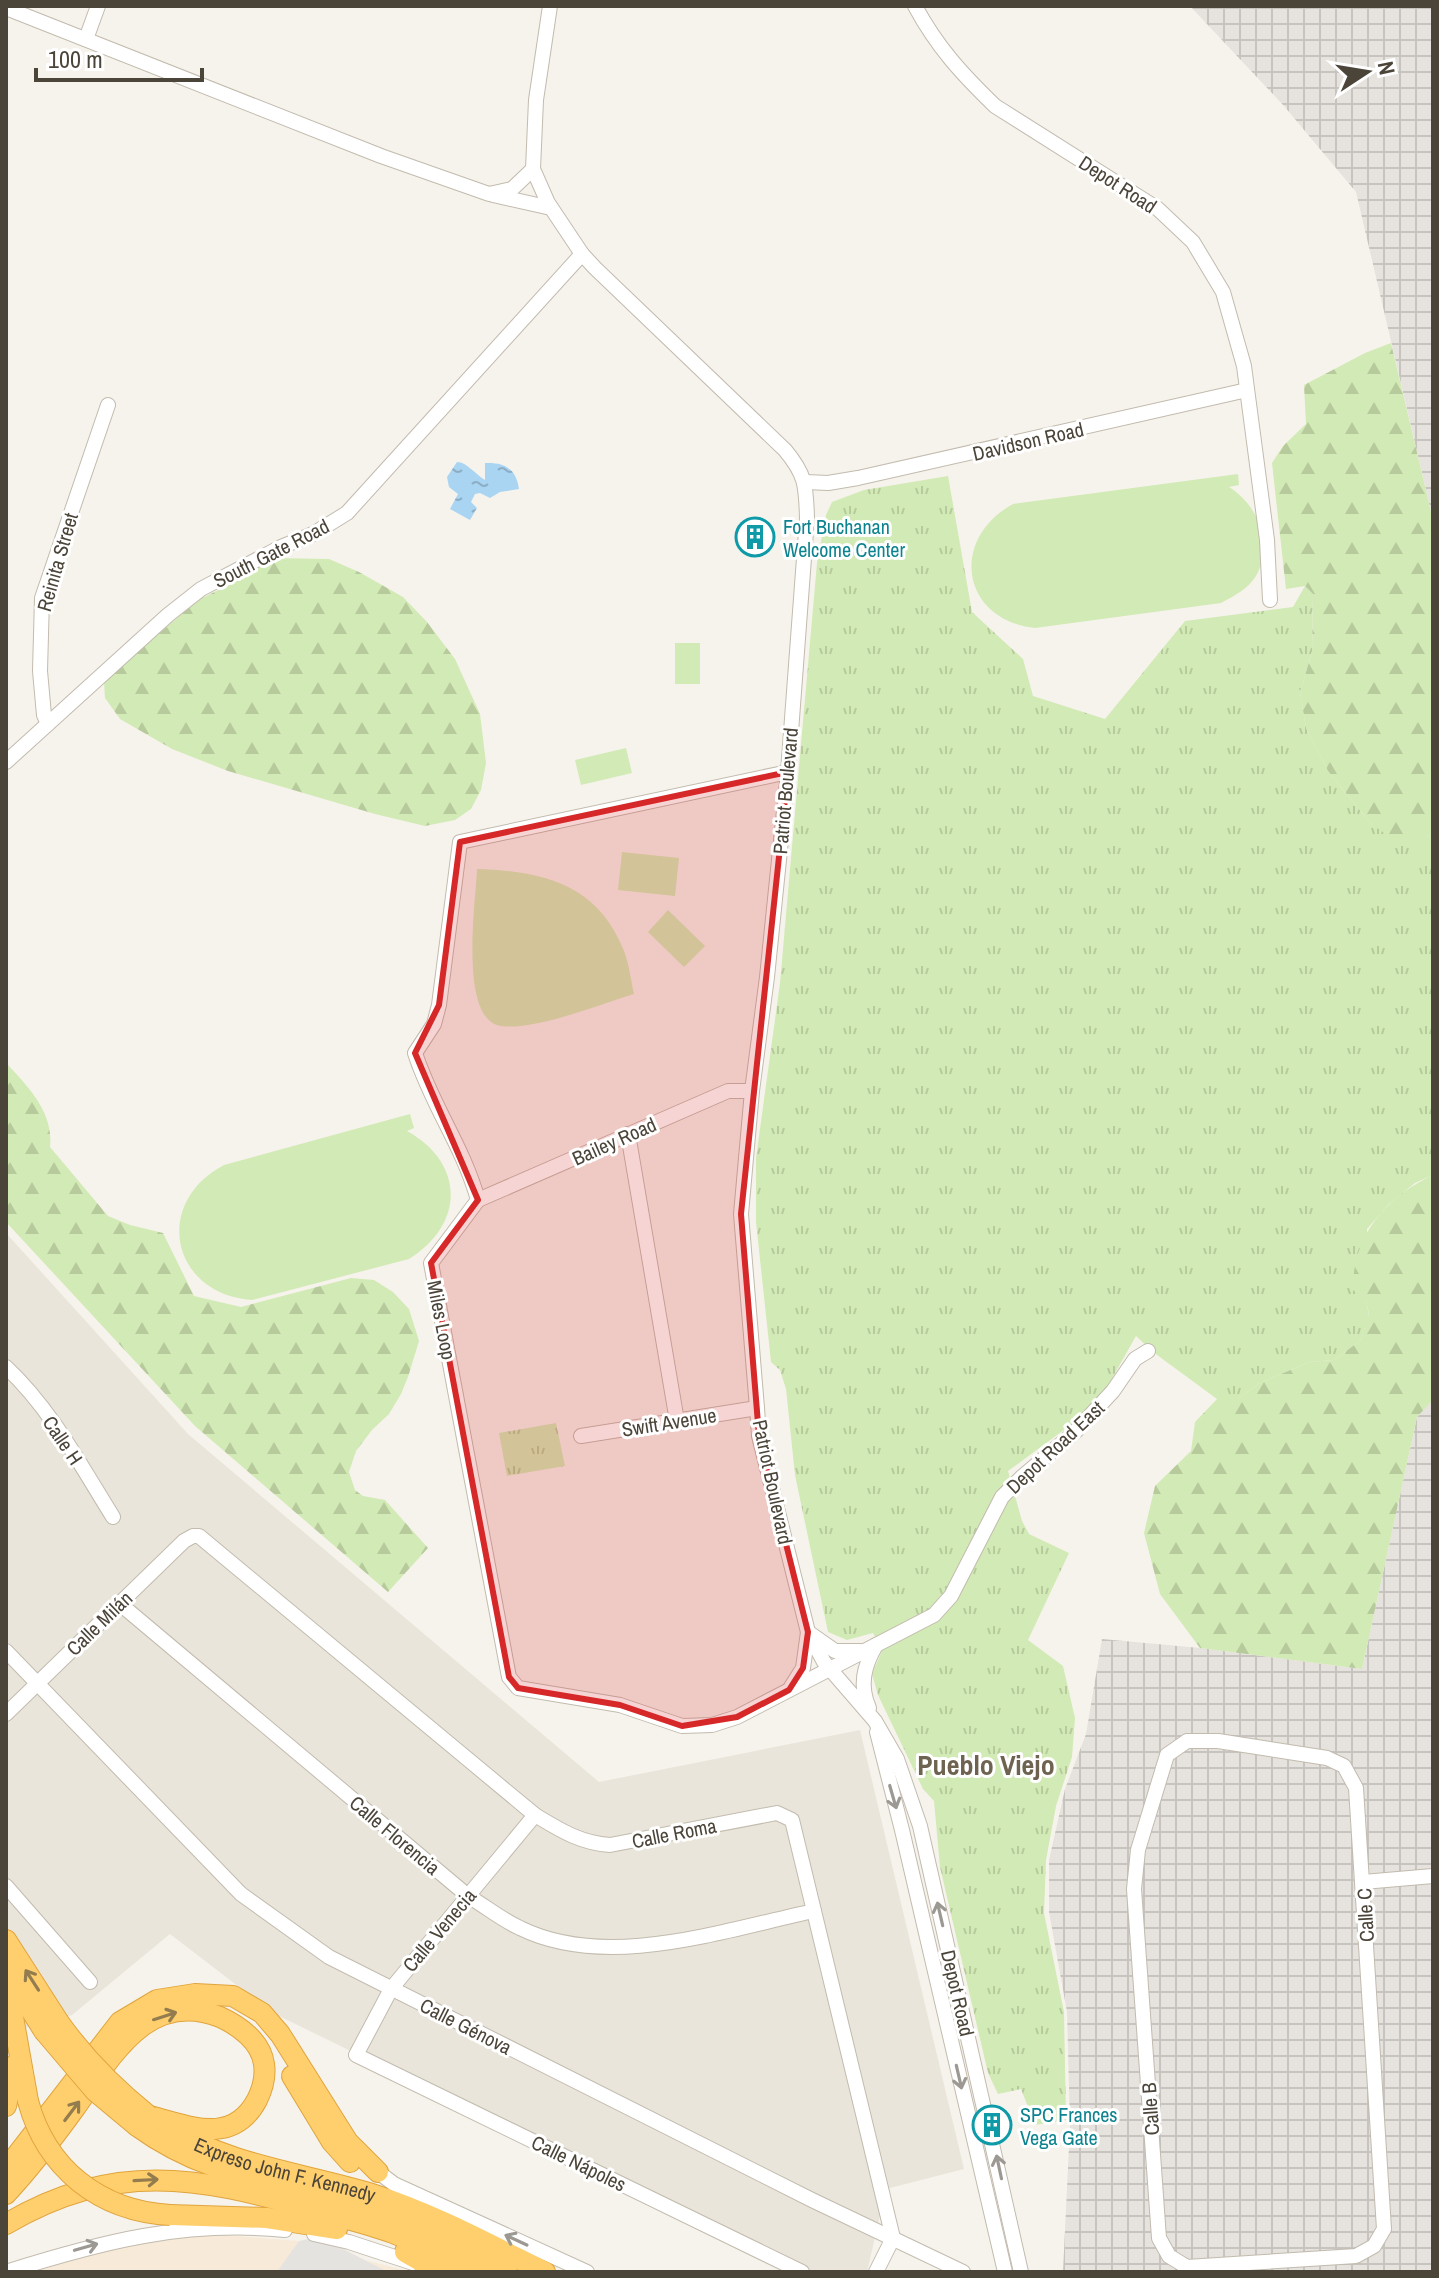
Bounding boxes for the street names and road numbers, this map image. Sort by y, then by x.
street label: Depot Road [1074,149,1162,219]
street label: Davidson Road [970,415,1086,467]
street label: Reinita Street [30,509,84,614]
street label: South Gate Road [208,512,334,594]
street label: Patriot Boulevard [766,727,804,855]
street label: Bailey Road [568,1110,660,1172]
street label: Miles Loop [421,1278,463,1362]
street label: Depot Road East [1000,1394,1110,1499]
street label: Swift Avenue [620,1401,718,1443]
street label: Calle H [37,1410,89,1470]
street label: Patriot Boulevard [747,1417,799,1547]
street label: Calle Milán [60,1585,138,1661]
street label: Calle Florencia [344,1789,446,1881]
street label: Calle Roma [629,1812,719,1854]
street label: Calle Venecia [396,1883,482,1977]
street label: Calle C [1350,1887,1380,1943]
street label: Depot Road [935,1947,981,2039]
street label: Calle Génova [416,1991,516,2061]
street label: Calle B [1135,2082,1165,2136]
street label: Calle Nápoles [527,2128,631,2198]
street label: Expreso John F. Kennedy [190,2130,380,2208]

